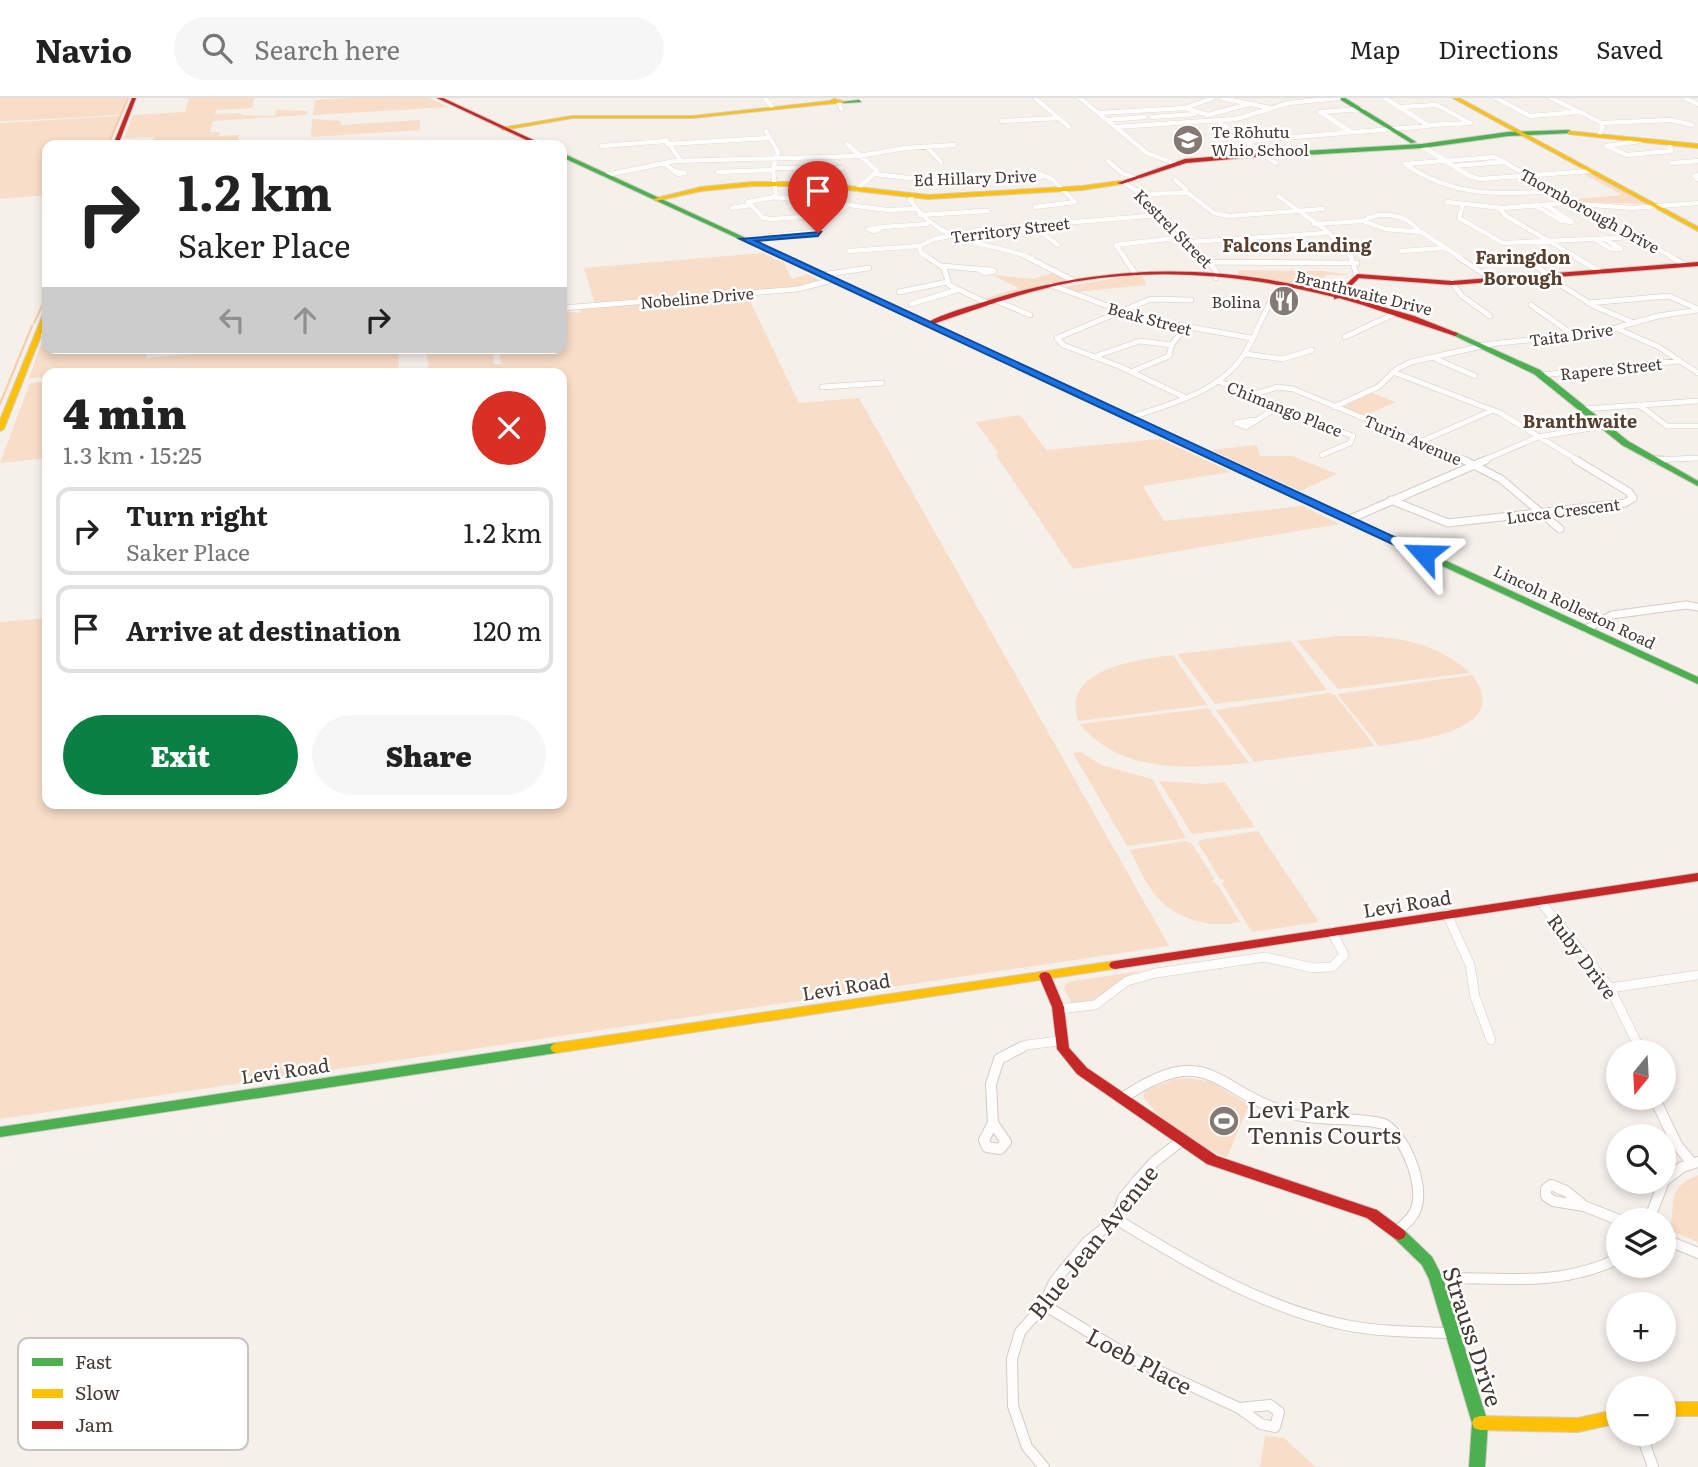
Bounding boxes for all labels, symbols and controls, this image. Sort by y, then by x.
search box [174,17,664,80]
text: Navio [35,24,132,73]
icon: search [198,29,236,67]
text: Search here [254,29,400,68]
text: Map [1349,31,1400,66]
text: Directions [1438,31,1558,66]
text: Saved [1596,31,1663,66]
place label: Te Rōhutu Whio School [1211,119,1309,161]
school or university icon: Te Rōhutu Whio School [1171,123,1205,157]
text: 1.2 km [178,153,332,226]
pin [788,161,848,233]
street label: Thornborough Drive [1516,161,1664,259]
street label: Ed Hillary Drive [913,163,1037,191]
icon: right [63,168,154,259]
icon: arrive [799,172,837,210]
street label: Kestrel Street [1129,183,1219,273]
street label: Territory Street [949,210,1072,248]
text: Saker Place [178,220,351,268]
district label: Falcons Landing [1222,231,1373,258]
district label: Faringdon Borough [1475,243,1571,291]
street label: Branthwaite Drive [1293,263,1435,321]
street label: Nobeline Drive [639,280,755,314]
restaurant icon: Bolina [1267,284,1301,318]
place label: Bolina [1211,289,1261,313]
street label: Beak Street [1105,295,1195,341]
icon: left [213,301,251,339]
icon: ahead [286,301,324,339]
icon: right [359,301,397,339]
street label: Taita Drive [1528,316,1614,352]
street label: Rapere Street [1559,351,1664,385]
street label: Chimango Place [1224,374,1346,442]
text: 4 min [63,380,187,442]
button: close [472,391,546,465]
district label: Branthwaite [1523,407,1637,434]
street label: Turin Avenue [1360,408,1466,470]
text: 1.3 km · 15:25 [63,437,202,471]
street label: Lucca Crescent [1505,491,1622,529]
text: Turn right [126,495,268,534]
icon: right [67,512,105,550]
text: 1.2 km [463,512,542,551]
position arrow [1387,517,1461,591]
text: Saker Place [126,534,250,568]
street label: Lincoln Rolleston Road [1490,558,1660,654]
icon: arrive [67,610,105,648]
text: Arrive at destination [126,610,401,649]
text: 120 m [473,610,542,649]
button: Exit [63,715,298,795]
button: Share [312,715,546,795]
street label: Levi Road [1361,882,1454,924]
street label: Ruby Drive [1542,907,1625,1005]
street label: Levi Road [800,965,893,1007]
north arrow [1606,1040,1676,1110]
map controls [1606,1040,1676,1446]
street label: Levi Road [239,1050,331,1090]
place label: Levi Park Tennis Courts [1247,1091,1401,1151]
sports icon: Levi Park Tennis Courts [1207,1104,1241,1138]
button: search [1606,1124,1676,1194]
street label: Blue Jean Avenue [1019,1156,1165,1326]
button: layers [1606,1208,1676,1278]
street label: Strauss Drive [1435,1262,1513,1410]
button: + [1606,1292,1676,1362]
street label: Loeb Place [1081,1318,1199,1402]
legend [18,1338,248,1450]
text: Fast [75,1347,112,1375]
button: − [1606,1376,1676,1446]
text: Slow [75,1378,120,1406]
text: Jam [75,1410,113,1438]

